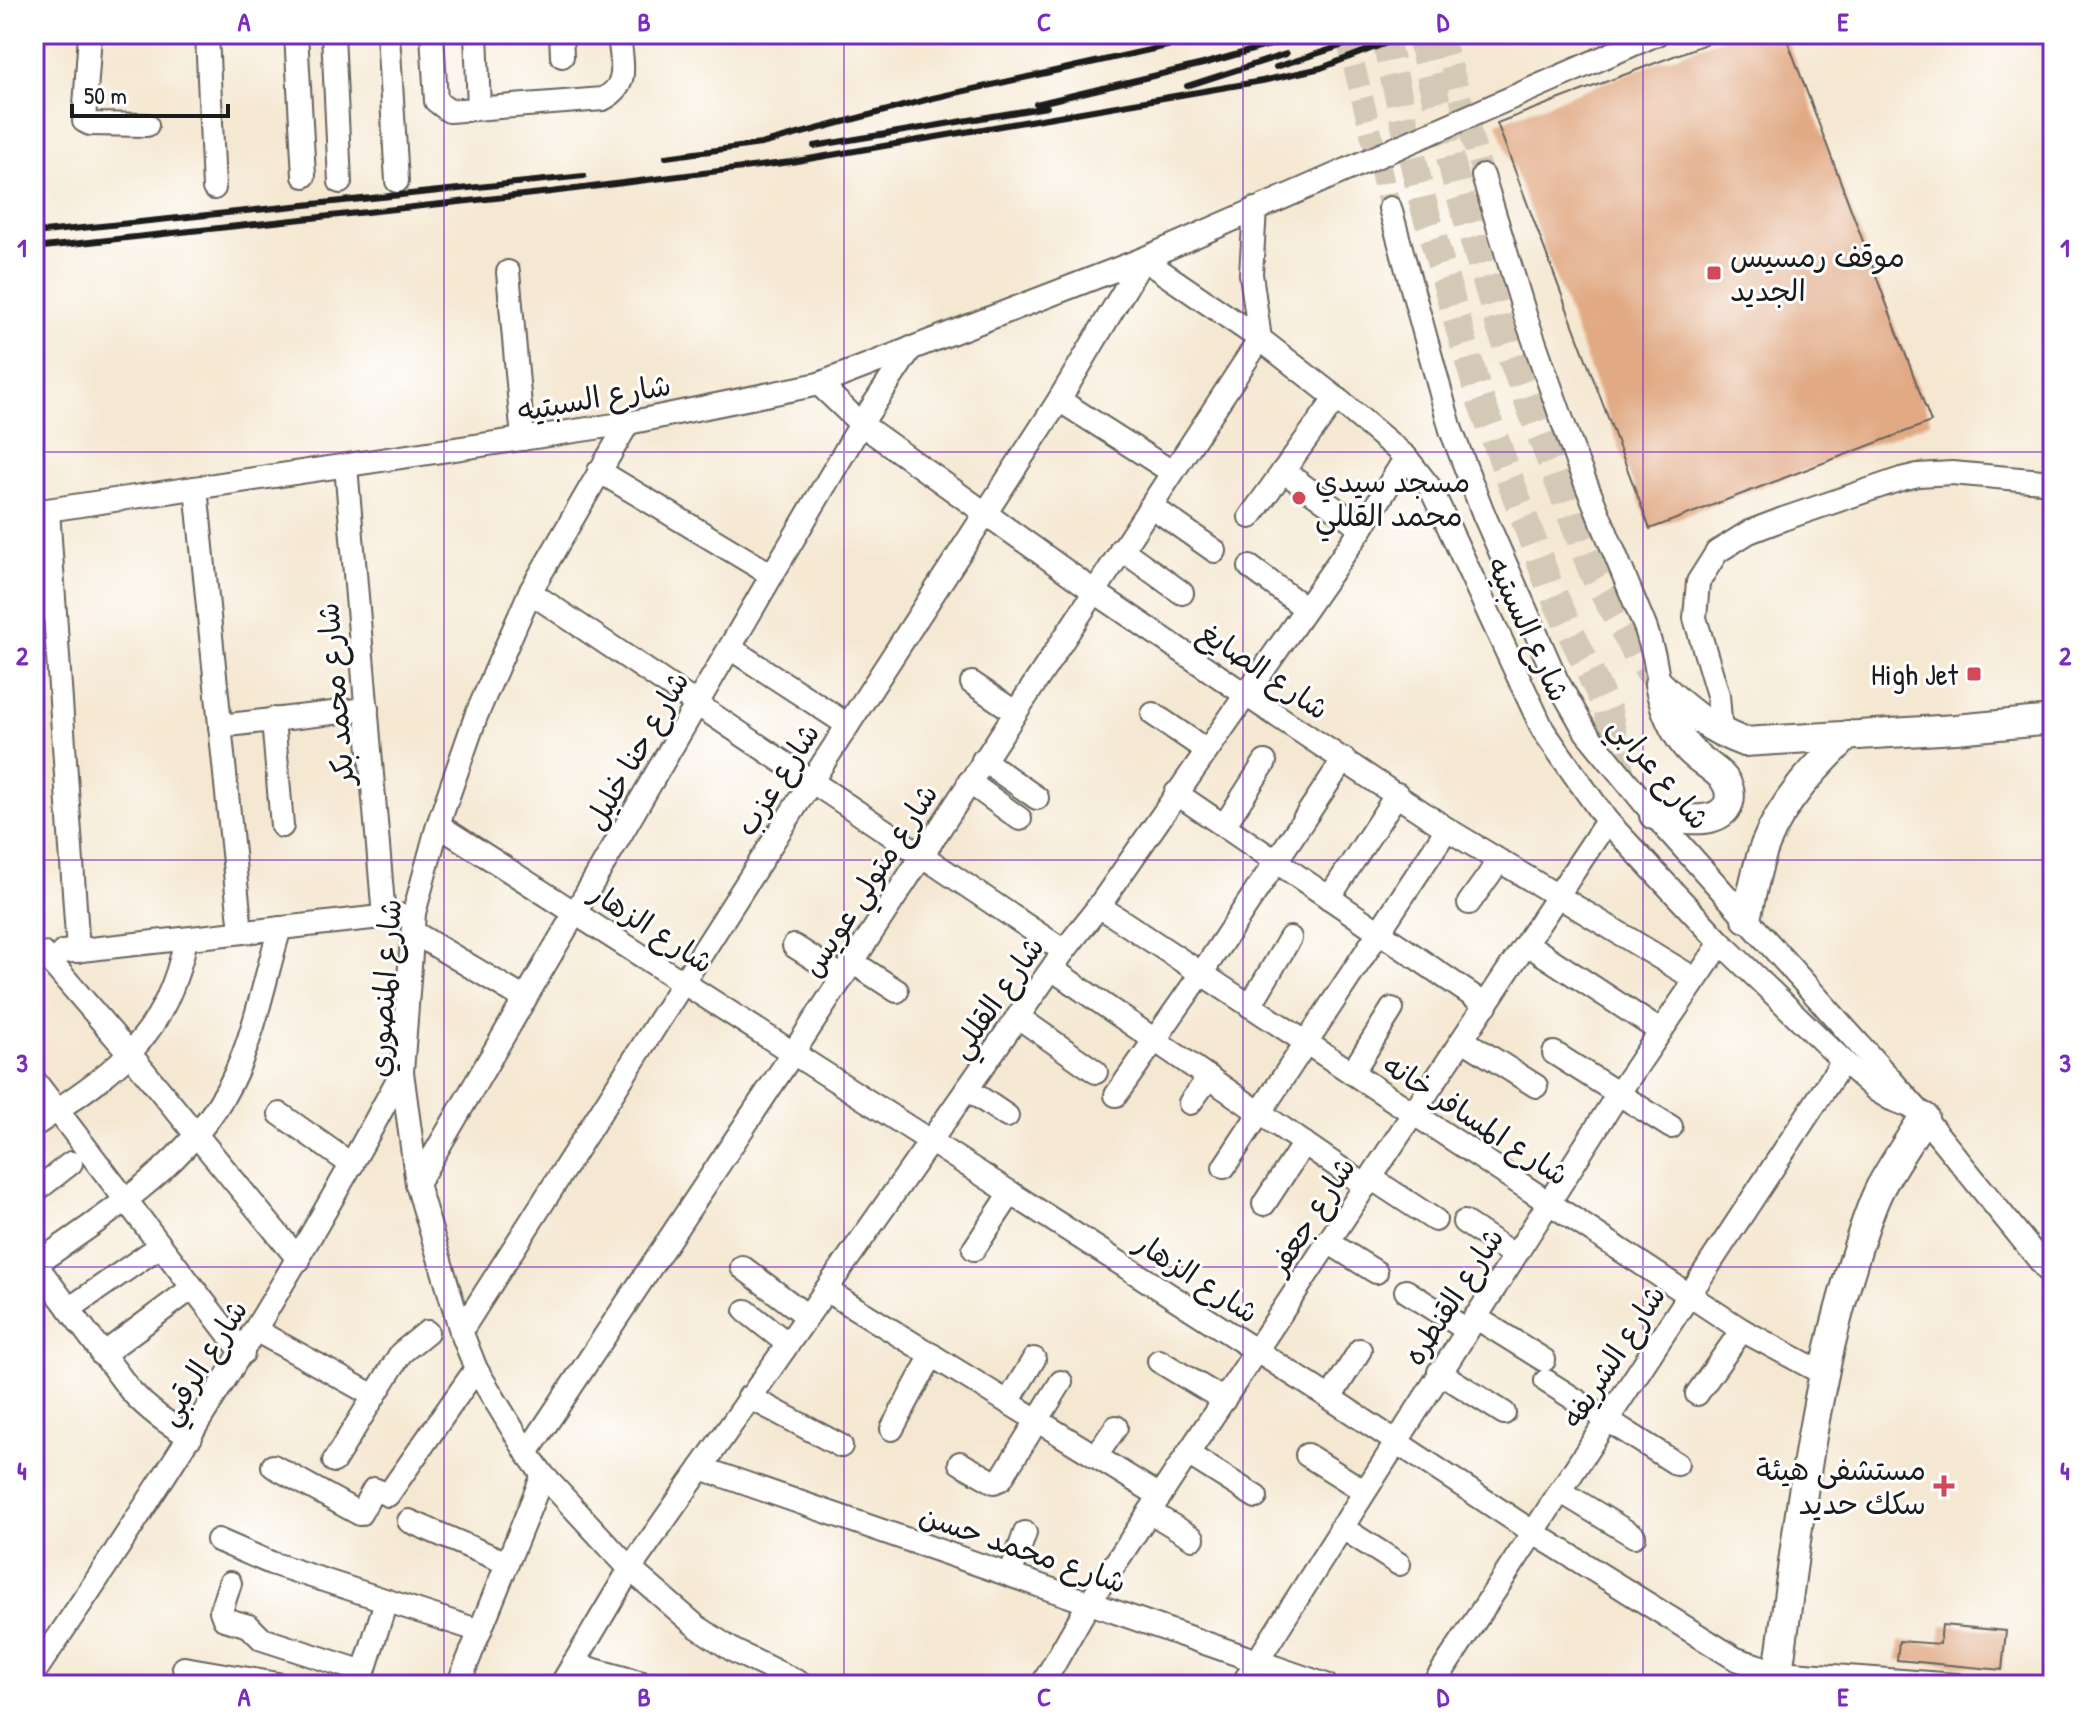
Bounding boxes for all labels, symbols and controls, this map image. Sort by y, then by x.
text: A [238,4,251,39]
text: B [637,4,651,39]
text: C [1037,4,1051,39]
text: D [1437,4,1450,39]
text: E [1837,4,1849,39]
scale bar [72,68,228,118]
text: 50 m [84,79,127,111]
text: 1 [17,230,27,265]
text: 1 [2060,230,2070,265]
place label: موقف رمسيس الجديد [1730,236,1905,310]
marker: موقف رمسيس الجديد [1705,264,1723,282]
street label: شارع السبتيه [514,364,674,432]
place label: مسجد سيدي محمد القللي [1315,461,1470,542]
marker: مسجد سيدي محمد القللي [1290,489,1308,507]
street label: شارع السبتيه [1476,550,1580,709]
street label: شارع محمد بكر [307,601,365,790]
street label: شارع الصايغ [1190,612,1337,730]
text: 2 [16,638,29,673]
text: 2 [2059,638,2072,673]
place label: High Jet [1871,654,1959,694]
street label: شارع حنا خليل [574,663,699,838]
marker: High Jet [1965,665,1983,683]
street label: شارع عرابي [1595,707,1719,842]
street label: شارع عزب [726,715,830,844]
street label: شارع متولي عويس [792,776,952,988]
street label: شارع الزهار [581,872,722,984]
street label: شارع المنصوري [358,897,412,1079]
street label: شارع القللي [939,928,1058,1070]
street label: شارع المسافر خانه [1374,1044,1577,1196]
text: 3 [16,1045,28,1080]
text: 3 [2059,1045,2071,1080]
street label: شارع جعفر [1257,1149,1366,1285]
street label: شارع القنطره [1394,1219,1514,1374]
street label: شارع الزهار [1126,1222,1267,1334]
street label: شارع الشريفه [1552,1277,1676,1436]
street label: شارع الرقبي [148,1292,262,1436]
place label: مستشفى هيئة سكك حديد [1756,1449,1926,1523]
text: 4 [17,1453,27,1488]
text: 4 [2060,1453,2070,1488]
marker: مستشفى هيئة سكك حديد [1933,1475,1955,1497]
street label: شارع محمد حسن [914,1494,1132,1604]
text: A [238,1679,251,1714]
text: B [637,1679,651,1714]
text: C [1037,1679,1051,1714]
text: D [1437,1679,1450,1714]
text: E [1837,1679,1849,1714]

